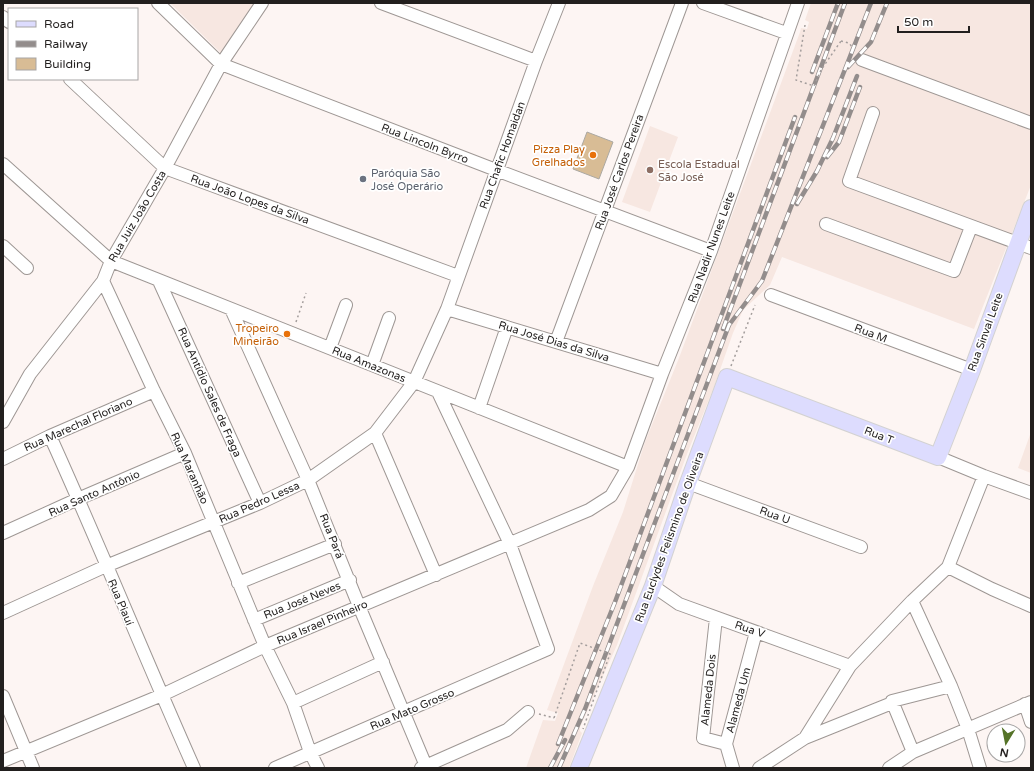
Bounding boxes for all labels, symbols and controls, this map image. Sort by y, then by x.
legend [8,8,138,80]
scale bar [898,8,969,34]
text: 50 m [904,15,933,29]
text: Road [44,17,74,31]
text: Railway [44,37,88,51]
text: Building [44,57,91,71]
street label: Rua Chafic Homaidan [477,100,528,211]
street label: Rua José Carlos Pereira [592,113,646,232]
street label: Rua Lincoln Byrro [379,121,471,166]
place label: Pizza Play Grelhados [532,143,585,169]
marker: Pizza Play Grelhados [588,150,598,160]
place label: Escola Estadual São José [658,158,740,184]
marker: Escola Estadual São José [645,165,655,175]
place label: Paróquia São José Operário [371,167,444,193]
street label: Rua Juiz João Costa [106,168,169,264]
street label: Rua João Lopes da Silva [189,172,311,227]
marker: Paróquia São José Operário [358,174,368,184]
street label: Rua Nadir Nunes Leite [685,190,738,305]
street label: Rua Sinval Leite [965,291,1006,373]
street label: Rua José Dias da Silva [497,318,611,365]
street label: Rua M [853,321,889,346]
place label: Tropeiro Mineirão [233,322,279,348]
street label: Rua Antídio Sales de Fraga [175,325,244,459]
marker: Tropeiro Mineirão [282,329,292,339]
street label: Rua Amazonas [330,344,408,385]
street label: Rua Marechal Floriano [22,394,135,454]
street label: Rua T [862,424,896,447]
street label: Rua Maranhão [168,430,211,506]
street label: Rua Euclydes Felismino de Oliveira [632,450,706,624]
street label: Rua Santo Antônio [47,467,142,519]
street label: Rua Pedro Lessa [217,479,302,526]
street label: Rua U [758,504,792,527]
street label: Rua Pará [317,512,346,561]
street label: Rua Piauí [105,577,136,628]
street label: Rua José Neves [262,579,343,622]
street label: Rua Israel Pinheiro [275,597,370,647]
street label: Rua V [733,618,767,641]
street label: Alameda Dois [698,654,719,727]
street label: Alameda Um [723,666,754,734]
street label: Rua Mato Grosso [368,686,457,733]
north arrow [986,723,1026,763]
text: N [999,745,1010,760]

